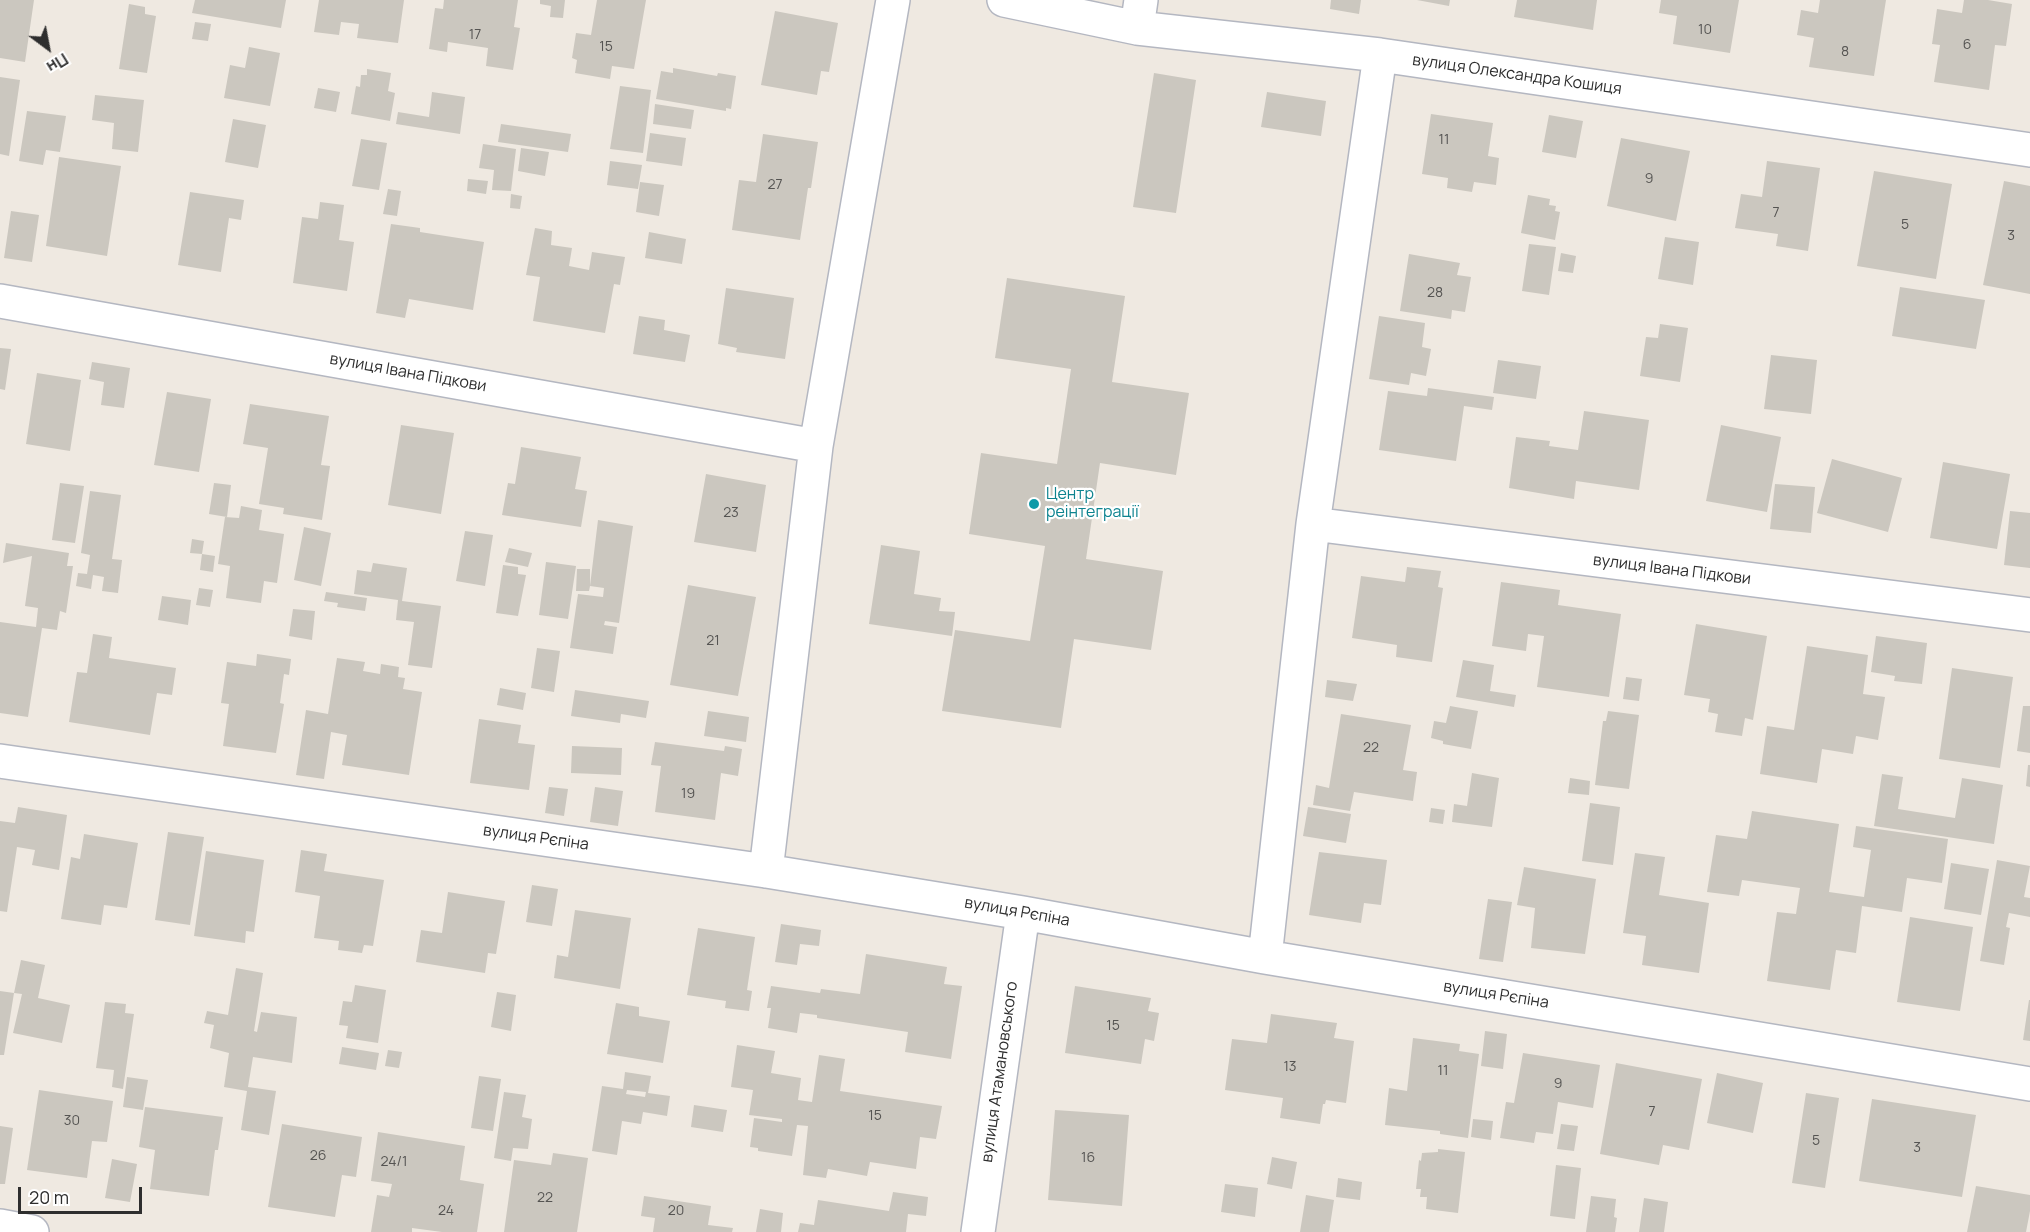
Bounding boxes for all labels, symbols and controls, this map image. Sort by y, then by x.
north arrow [18,18,78,78]
house number: 10 [1698,22,1712,38]
house number: 17 [469,27,481,43]
house number: 6 [1963,37,1971,53]
house number: 15 [599,39,613,55]
house number: 8 [1841,44,1849,60]
text: Пн [43,48,73,78]
street label: вулиця Олександра Кошиця [1411,51,1623,99]
house number: 11 [1439,132,1449,148]
house number: 9 [1645,171,1653,187]
house number: 27 [767,177,783,193]
house number: 7 [1772,205,1780,221]
house number: 5 [1901,217,1909,233]
house number: 3 [2007,228,2015,244]
house number: 28 [1427,285,1443,301]
street label: вулиця Івана Підкови [328,350,488,396]
place label: Центр реінтеграції [1046,485,1139,523]
marker: Центр реінтеграції [1027,497,1041,511]
house number: 23 [723,505,739,521]
street label: вулиця Івана Підкови [1592,551,1752,589]
house number: 21 [706,633,720,649]
house number: 22 [1363,740,1379,756]
house number: 19 [681,786,695,802]
street label: вулиця Рєпіна [482,821,590,855]
street label: вулиця Рєпіна [963,893,1071,931]
street label: вулиця Рєпіна [1442,977,1550,1013]
street label: вулиця Атамановського [978,980,1022,1164]
house number: 15 [1106,1018,1120,1034]
house number: 13 [1283,1059,1297,1075]
house number: 11 [1438,1063,1448,1079]
house number: 9 [1554,1076,1562,1092]
house number: 7 [1648,1104,1656,1120]
house number: 15 [868,1108,882,1124]
house number: 30 [64,1113,80,1129]
house number: 5 [1812,1133,1820,1149]
house number: 3 [1913,1140,1921,1156]
house number: 26 [310,1148,326,1164]
house number: 16 [1081,1150,1095,1166]
house number: 24/1 [381,1154,407,1170]
scale bar [21,1175,146,1213]
text: 20 m [29,1185,69,1209]
house number: 22 [537,1190,553,1206]
house number: 24 [438,1203,454,1219]
house number: 20 [668,1203,684,1219]

